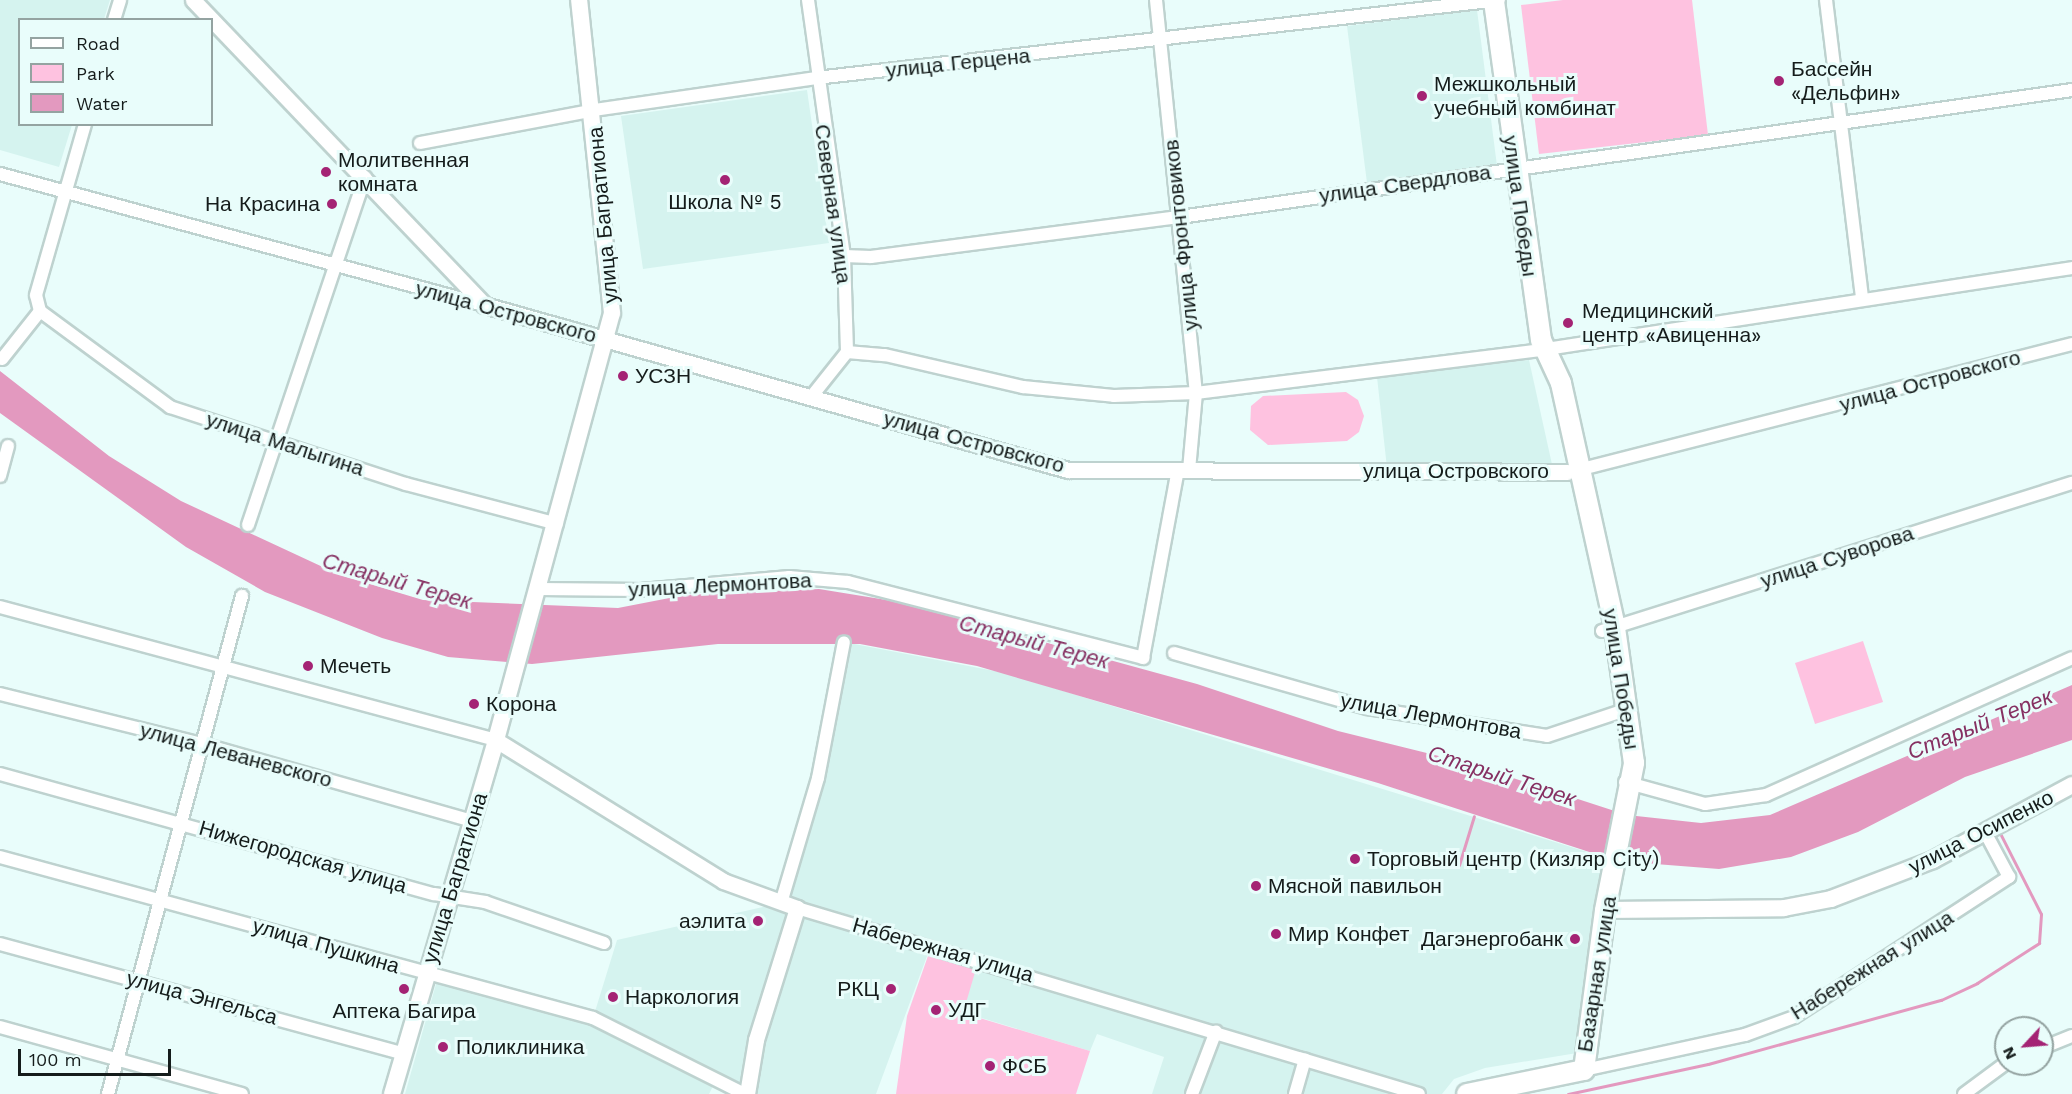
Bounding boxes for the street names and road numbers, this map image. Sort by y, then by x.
street label: улица Герцена [885,43,1031,83]
street label: Северная улица [809,123,857,285]
street label: улица Багратиона [583,126,623,304]
street label: улица Победы [1498,134,1542,278]
street label: улица Фронтовиков [1158,138,1204,332]
street label: улица Свердлова [1318,159,1492,209]
street label: улица Островского [413,276,599,348]
street label: улица Островского [1837,345,2023,417]
street label: улица Островского [881,406,1067,478]
street label: улица Малыгина [203,407,367,481]
street label: улица Островского [1363,458,1549,484]
street label: улица Суворова [1757,520,1917,594]
street label: улица Лермонтова [628,568,812,602]
street label: улица Победы [1597,607,1645,751]
street label: улица Лермонтова [1339,688,1523,744]
street label: улица Леваневского [137,717,335,793]
street label: улица Осипенко [1904,785,2058,879]
street label: улица Багратиона [417,790,493,966]
street label: Нижегородская улица [196,815,410,899]
street label: Базарная улица [1572,894,1622,1054]
street label: Набережная улица [1786,905,1958,1025]
street label: Набережная улица [850,912,1036,988]
street label: улица Пушкина [250,913,402,979]
street label: улица Энгельса [124,966,280,1030]

